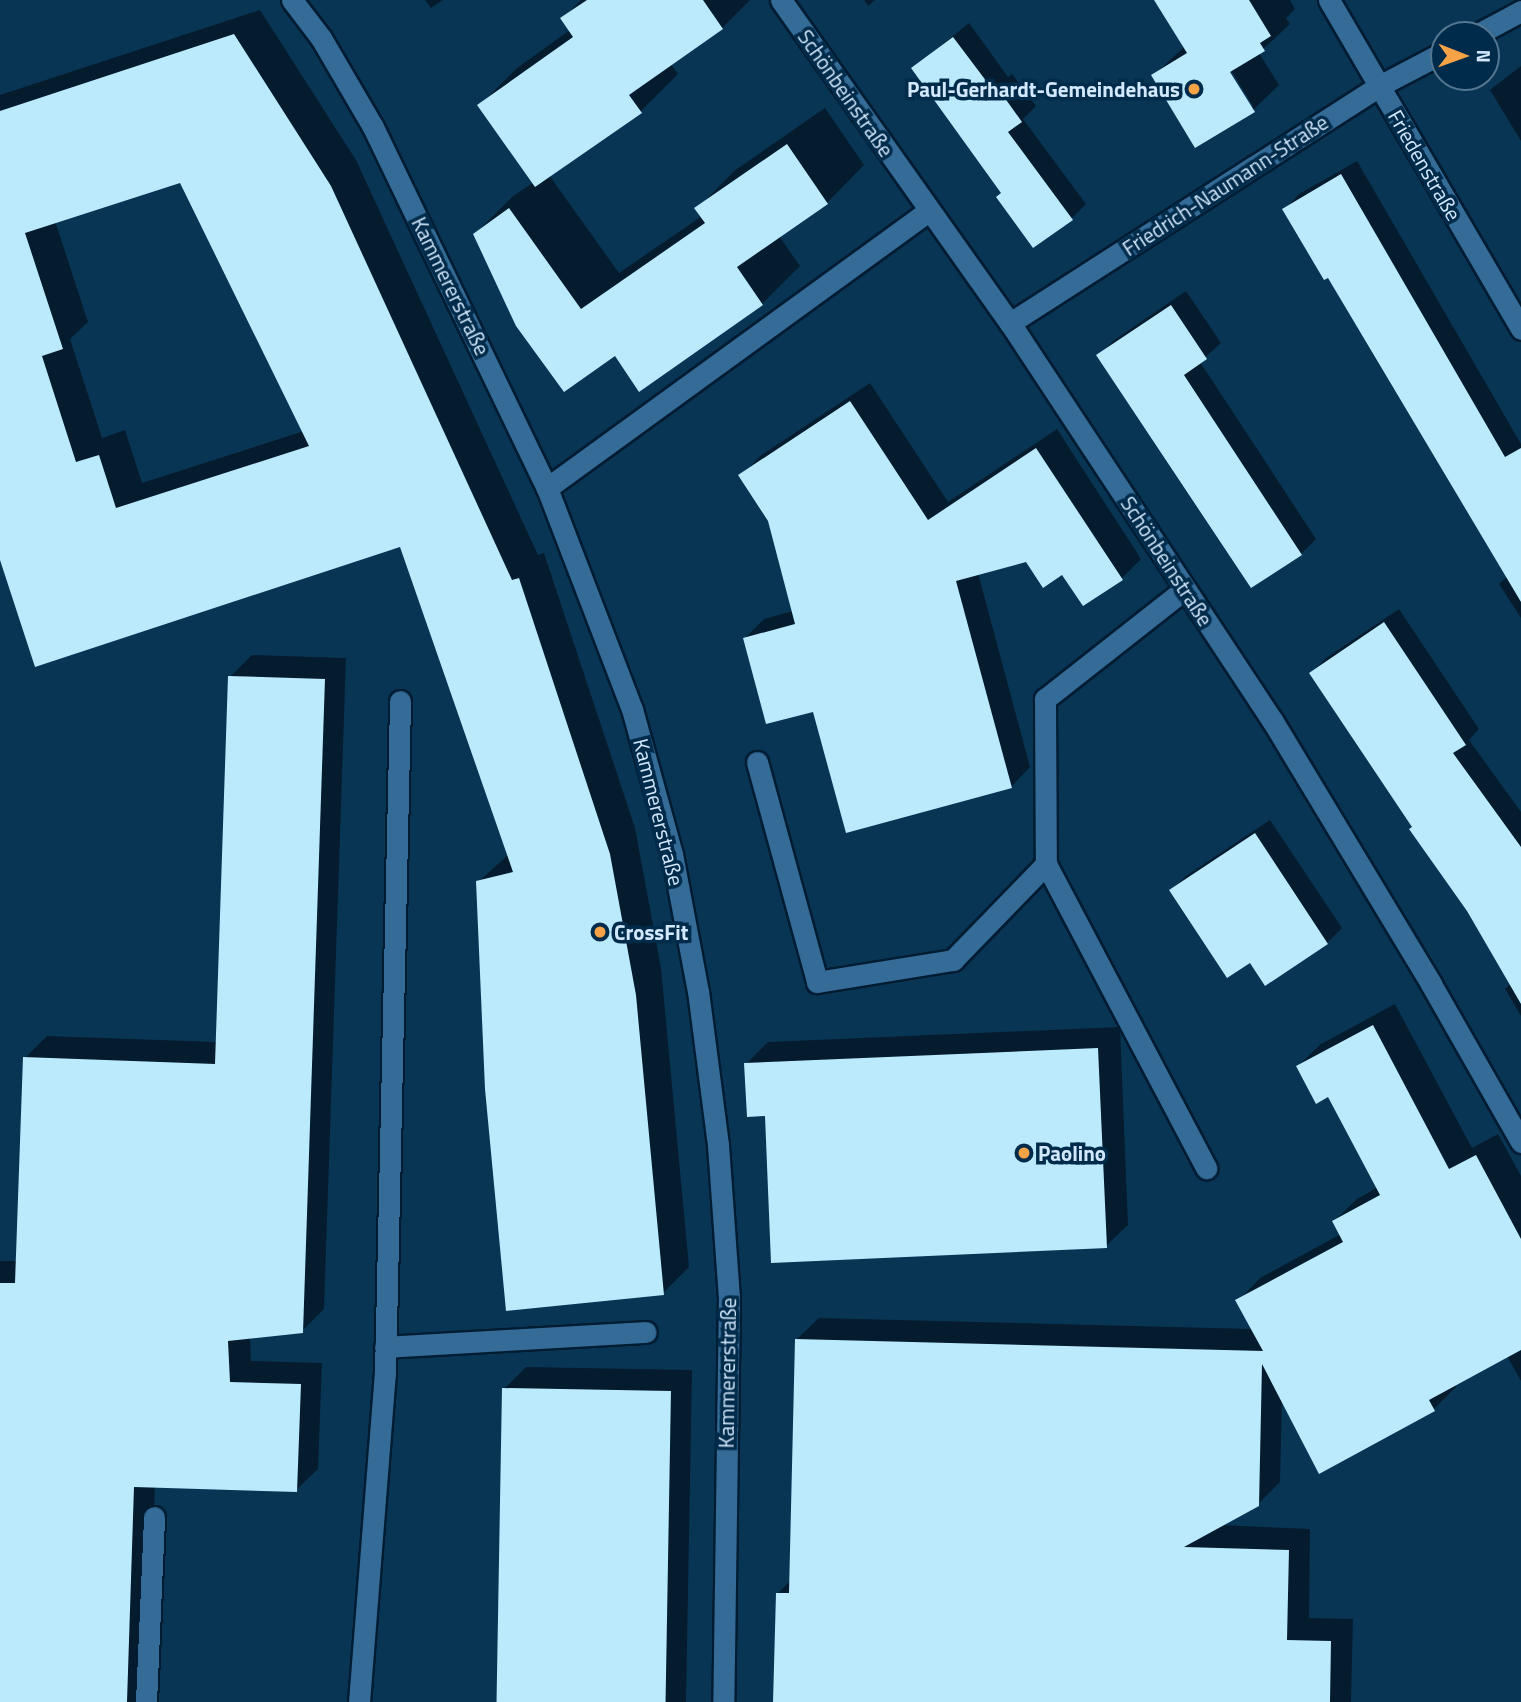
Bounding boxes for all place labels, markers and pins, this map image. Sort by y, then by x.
place label: Paul-Gerhardt-Gemeindehaus [907,76,1180,102]
marker: Paul-Gerhardt-Gemeindehaus [1186,81,1202,97]
place label: CrossFit [614,919,688,945]
marker: CrossFit [592,924,608,940]
place label: Paolino [1038,1140,1106,1166]
marker: Paolino [1016,1145,1032,1161]

